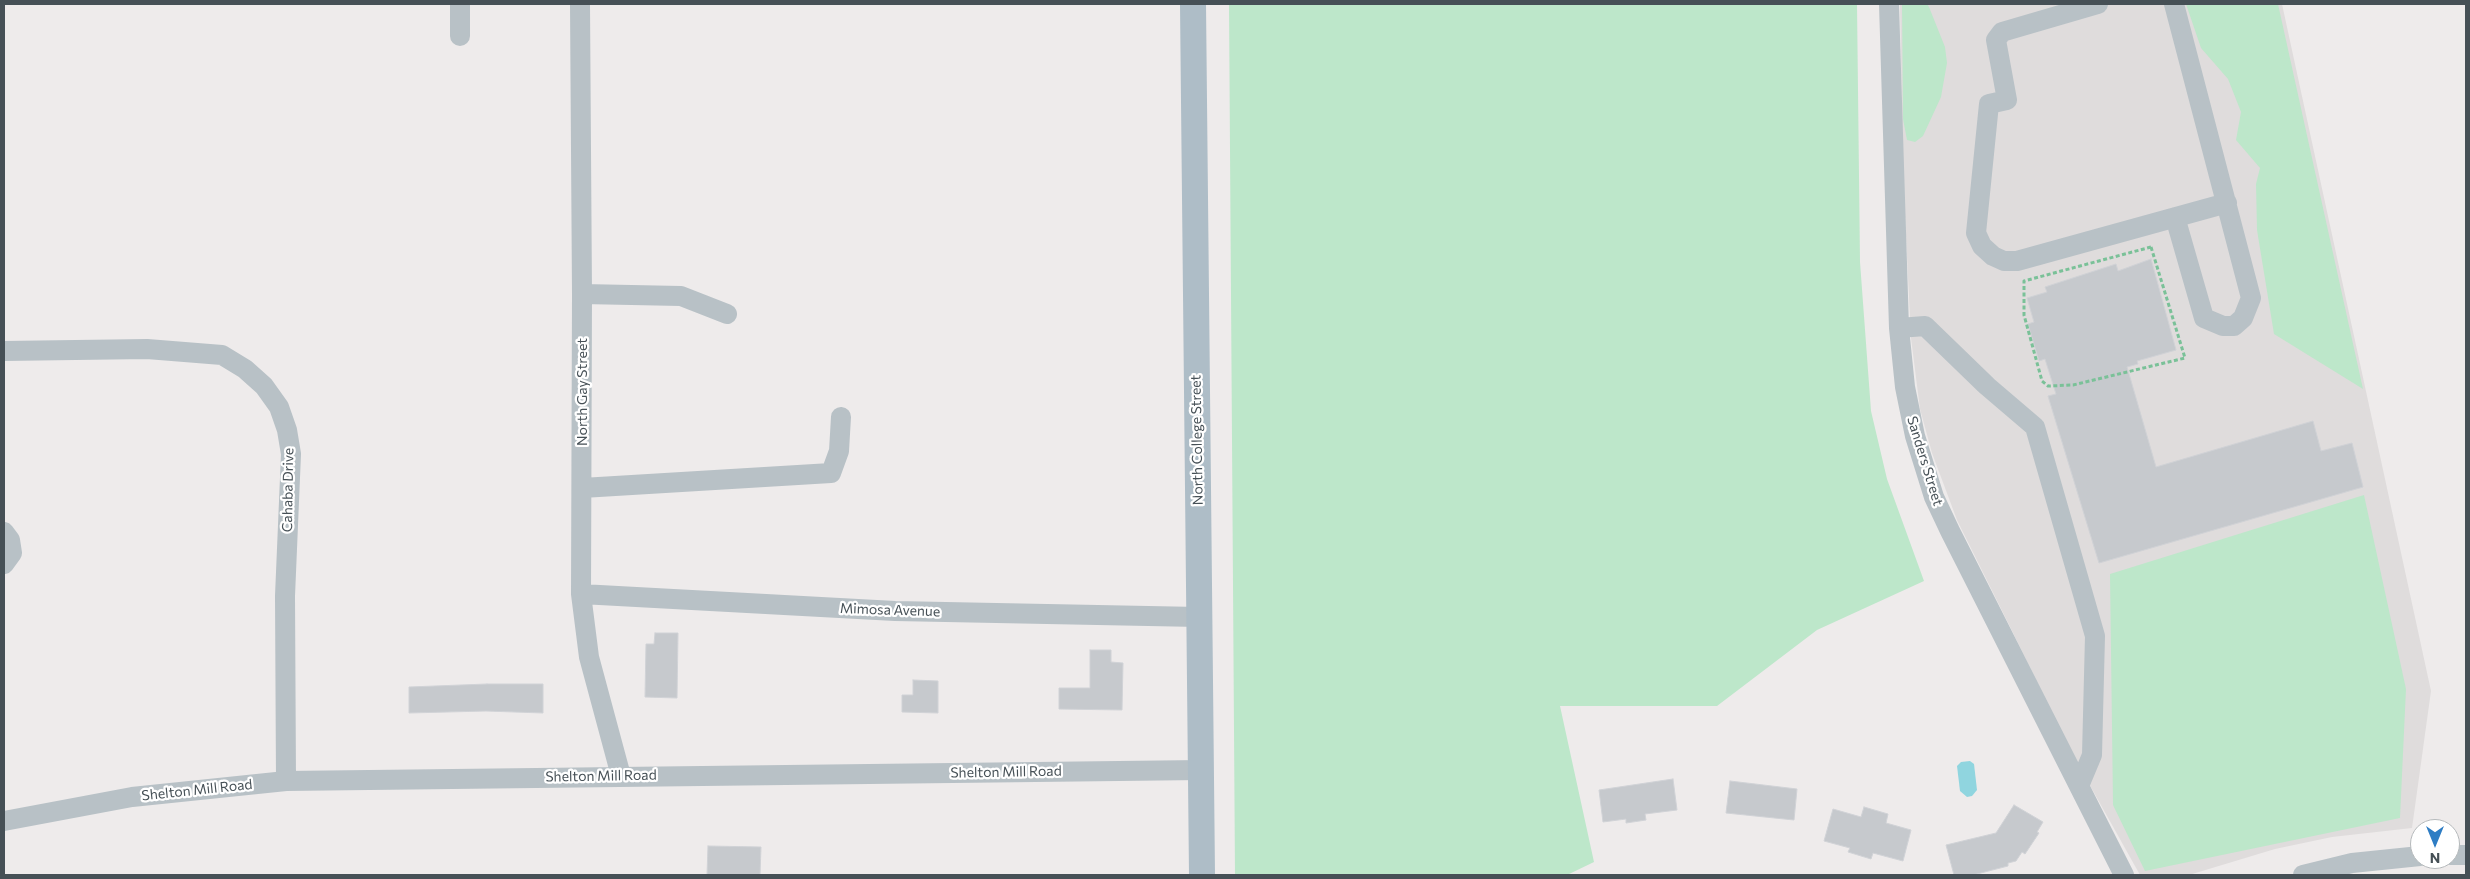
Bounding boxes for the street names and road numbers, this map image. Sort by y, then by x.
street label: North Gay Street [574,338,590,446]
street label: North College Street [1187,375,1207,505]
street label: Sanders Street [1903,414,1947,508]
street label: Cahaba Drive [279,448,297,532]
street label: Mimosa Avenue [839,600,941,620]
street label: Shelton Mill Road [950,763,1062,781]
street label: Shelton Mill Road [545,767,657,785]
street label: Shelton Mill Road [141,776,253,804]

